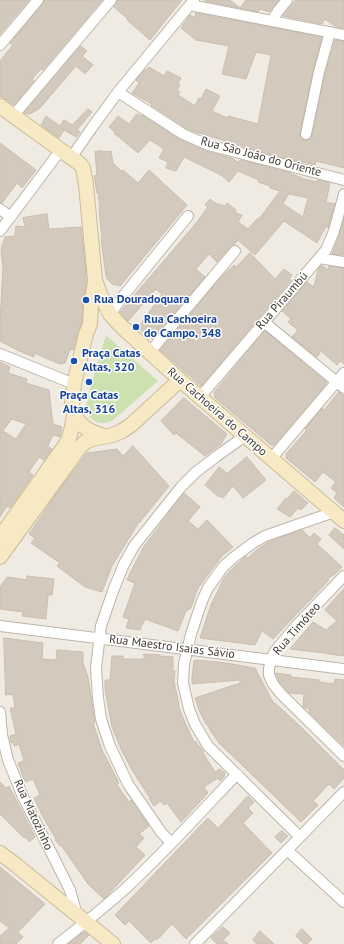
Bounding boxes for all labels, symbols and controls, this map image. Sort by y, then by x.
street label: Rua São João do Oriente [199,134,323,180]
street label: Rua Piraumbú [253,269,311,333]
place label: Rua Douradoquara [94,293,189,307]
marker: Rua Douradoquara [81,295,91,305]
place label: Rua Cachoeira do Campo, 348 [144,313,221,341]
marker: Rua Cachoeira do Campo, 348 [131,322,141,332]
place label: Praça Catas Altas, 320 [82,347,141,375]
marker: Praça Catas Altas, 320 [69,356,79,366]
street label: Rua Cachoeira do Campo [164,365,270,459]
marker: Praça Catas Altas, 316 [84,377,94,387]
place label: Praça Catas Altas, 316 [60,389,118,417]
street label: Rua Timóteo [270,600,324,658]
street label: Rua Maestro Isaias Sávio [108,632,236,662]
street label: Rua Matozinho [10,777,56,853]

